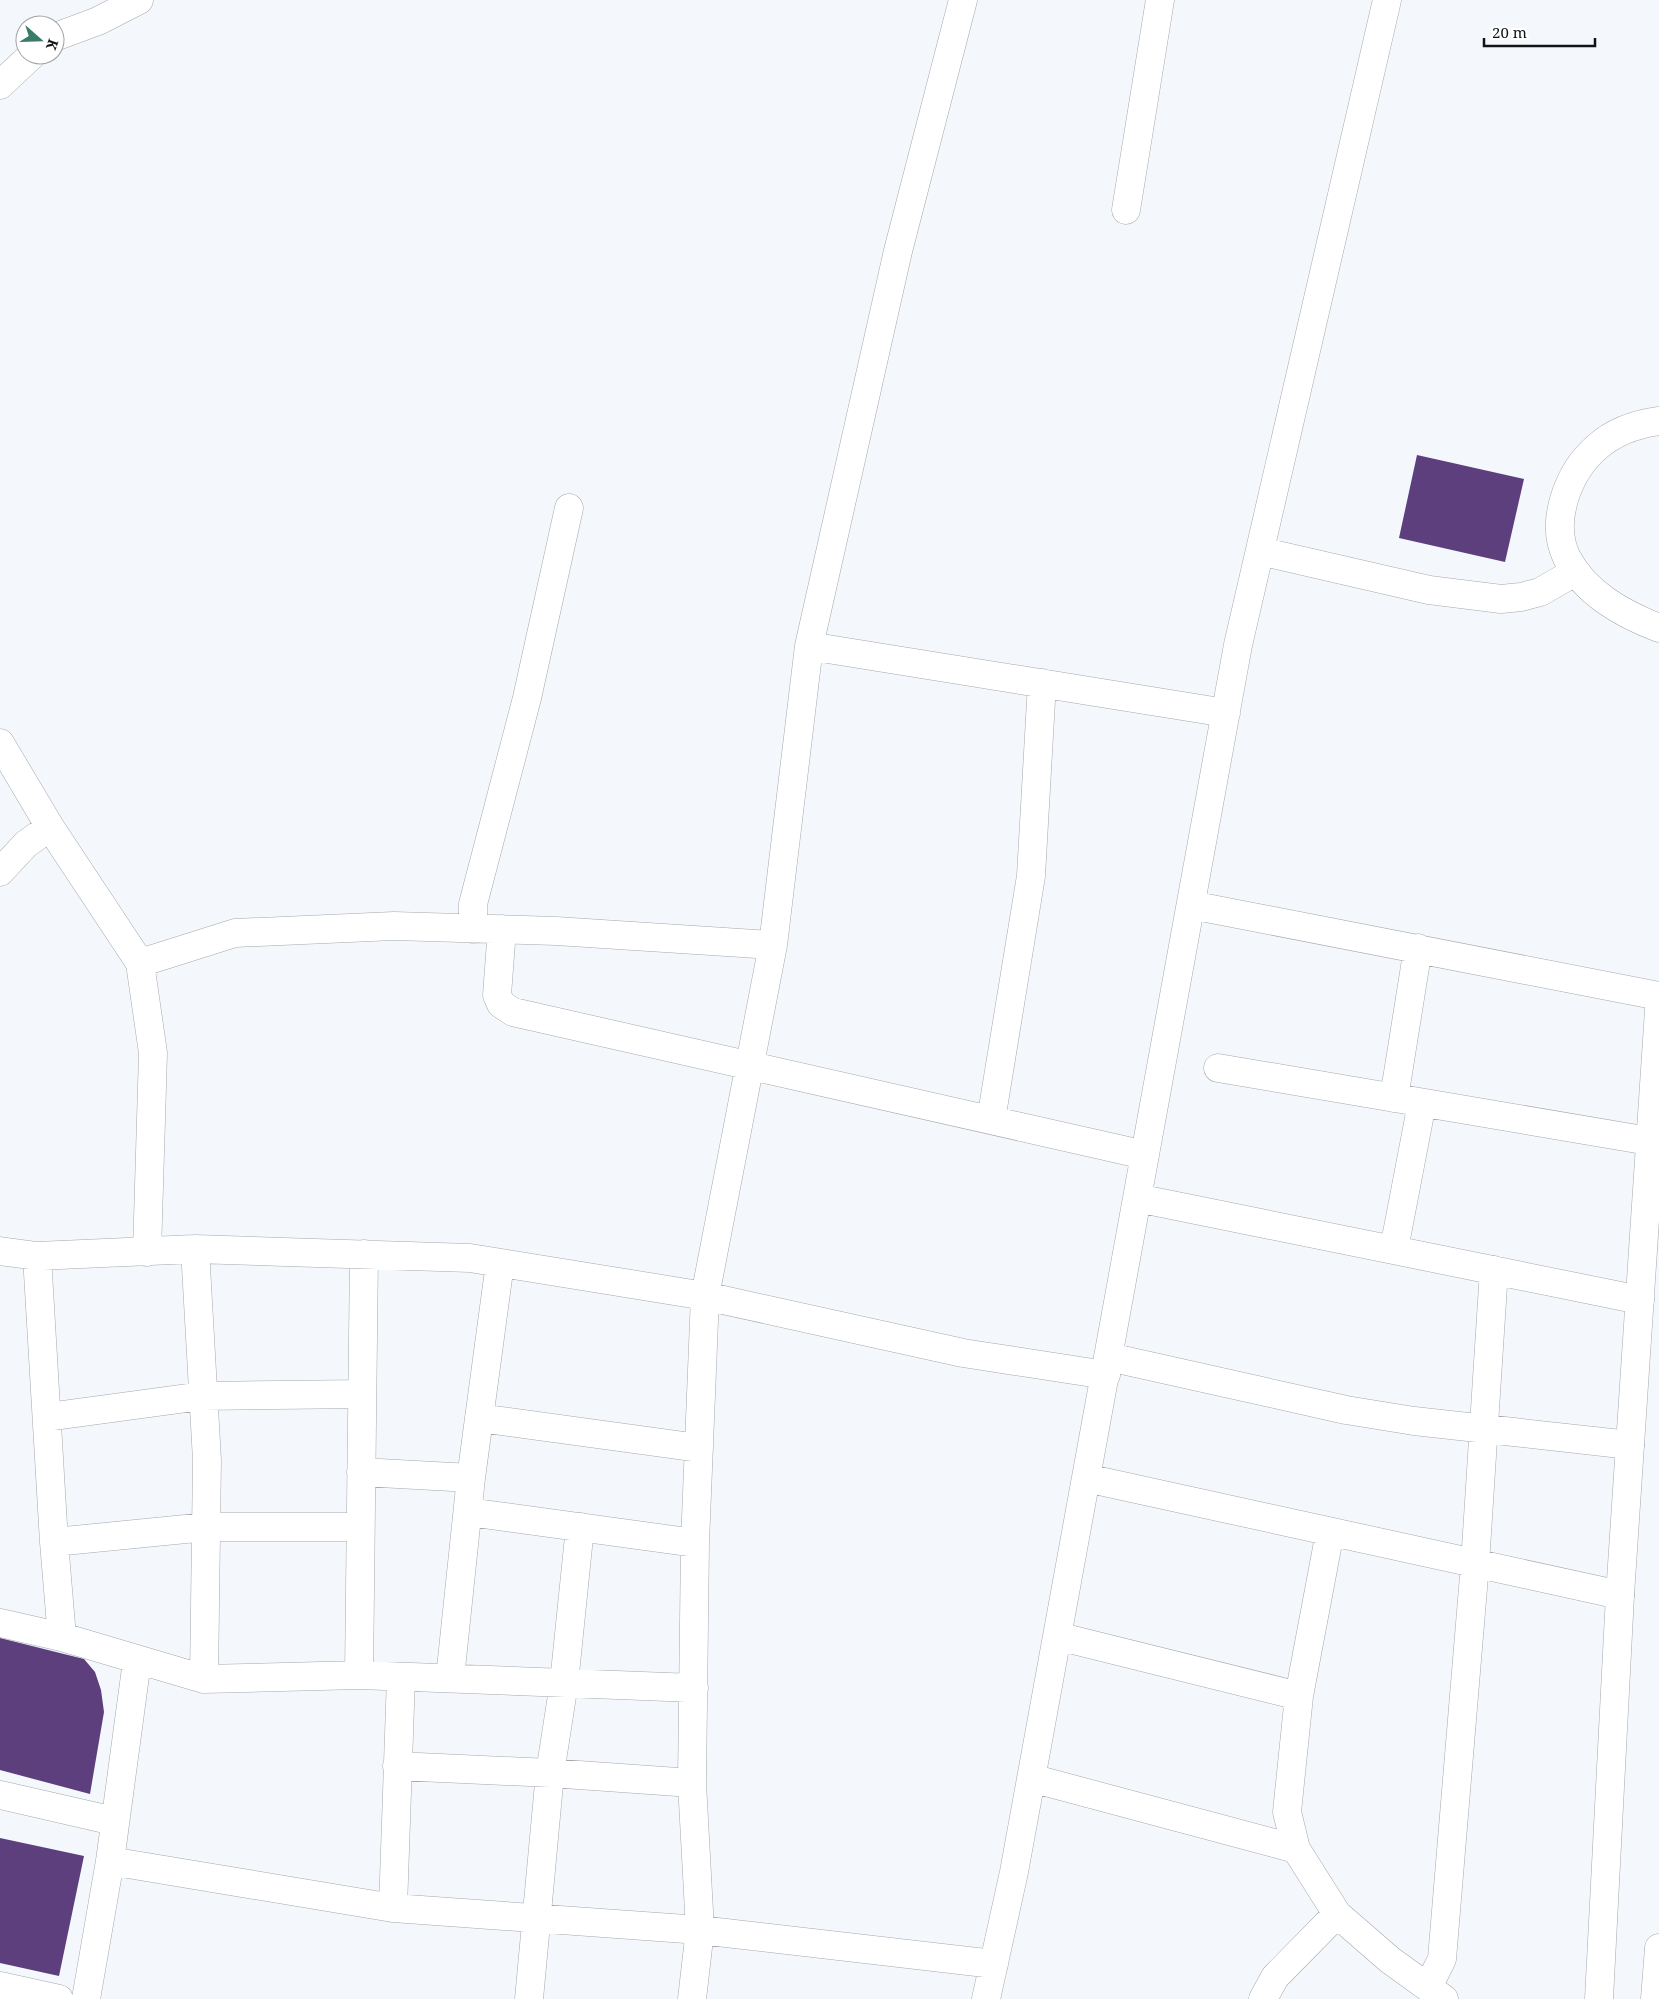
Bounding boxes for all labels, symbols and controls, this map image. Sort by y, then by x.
north arrow [15,15,65,65]
scale bar [1484,15,1595,47]
text: 20 m [1492,22,1527,42]
text: K [42,37,63,53]

